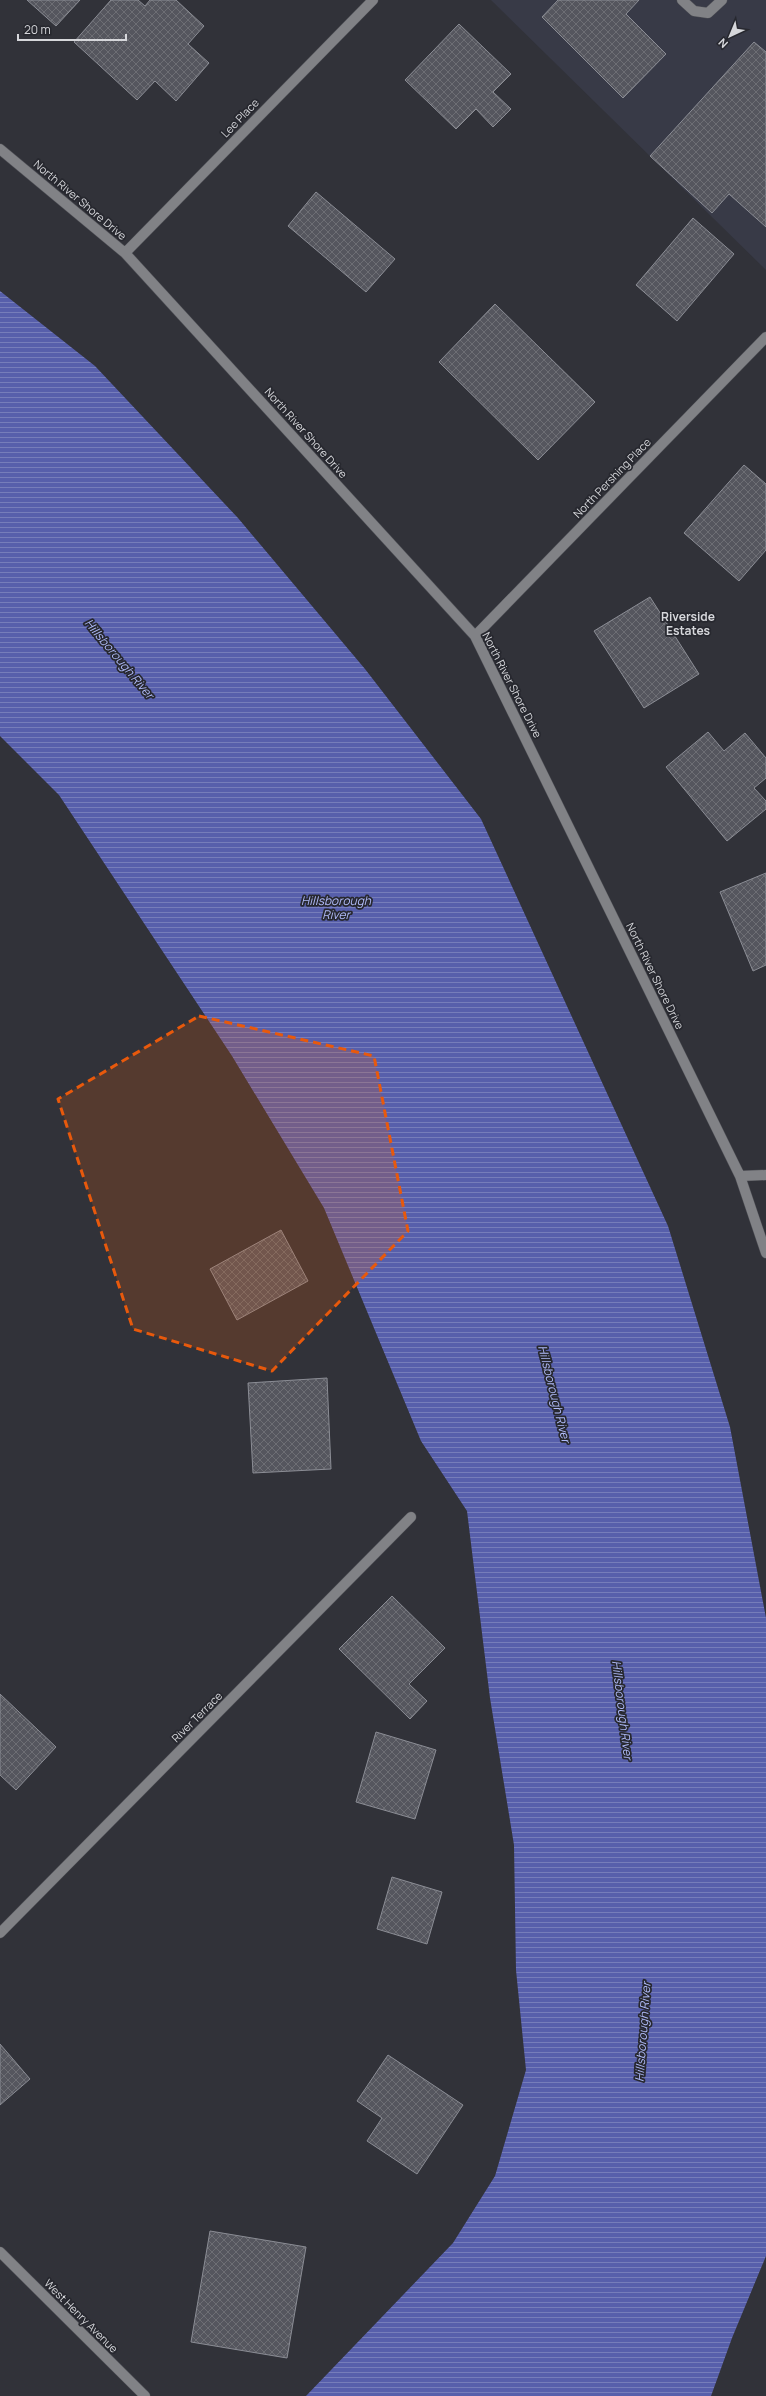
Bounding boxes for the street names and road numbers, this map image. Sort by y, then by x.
street label: Lee Place [217,95,262,140]
street label: North River Shore Drive [31,156,130,243]
street label: North River Shore Drive [262,384,351,481]
street label: North Pershing Place [570,434,654,521]
street label: North River Shore Drive [479,629,546,741]
street label: North River Shore Drive [623,920,688,1032]
street label: River Terrace [168,1688,226,1745]
street label: West Henry Avenue [41,2276,122,2356]

